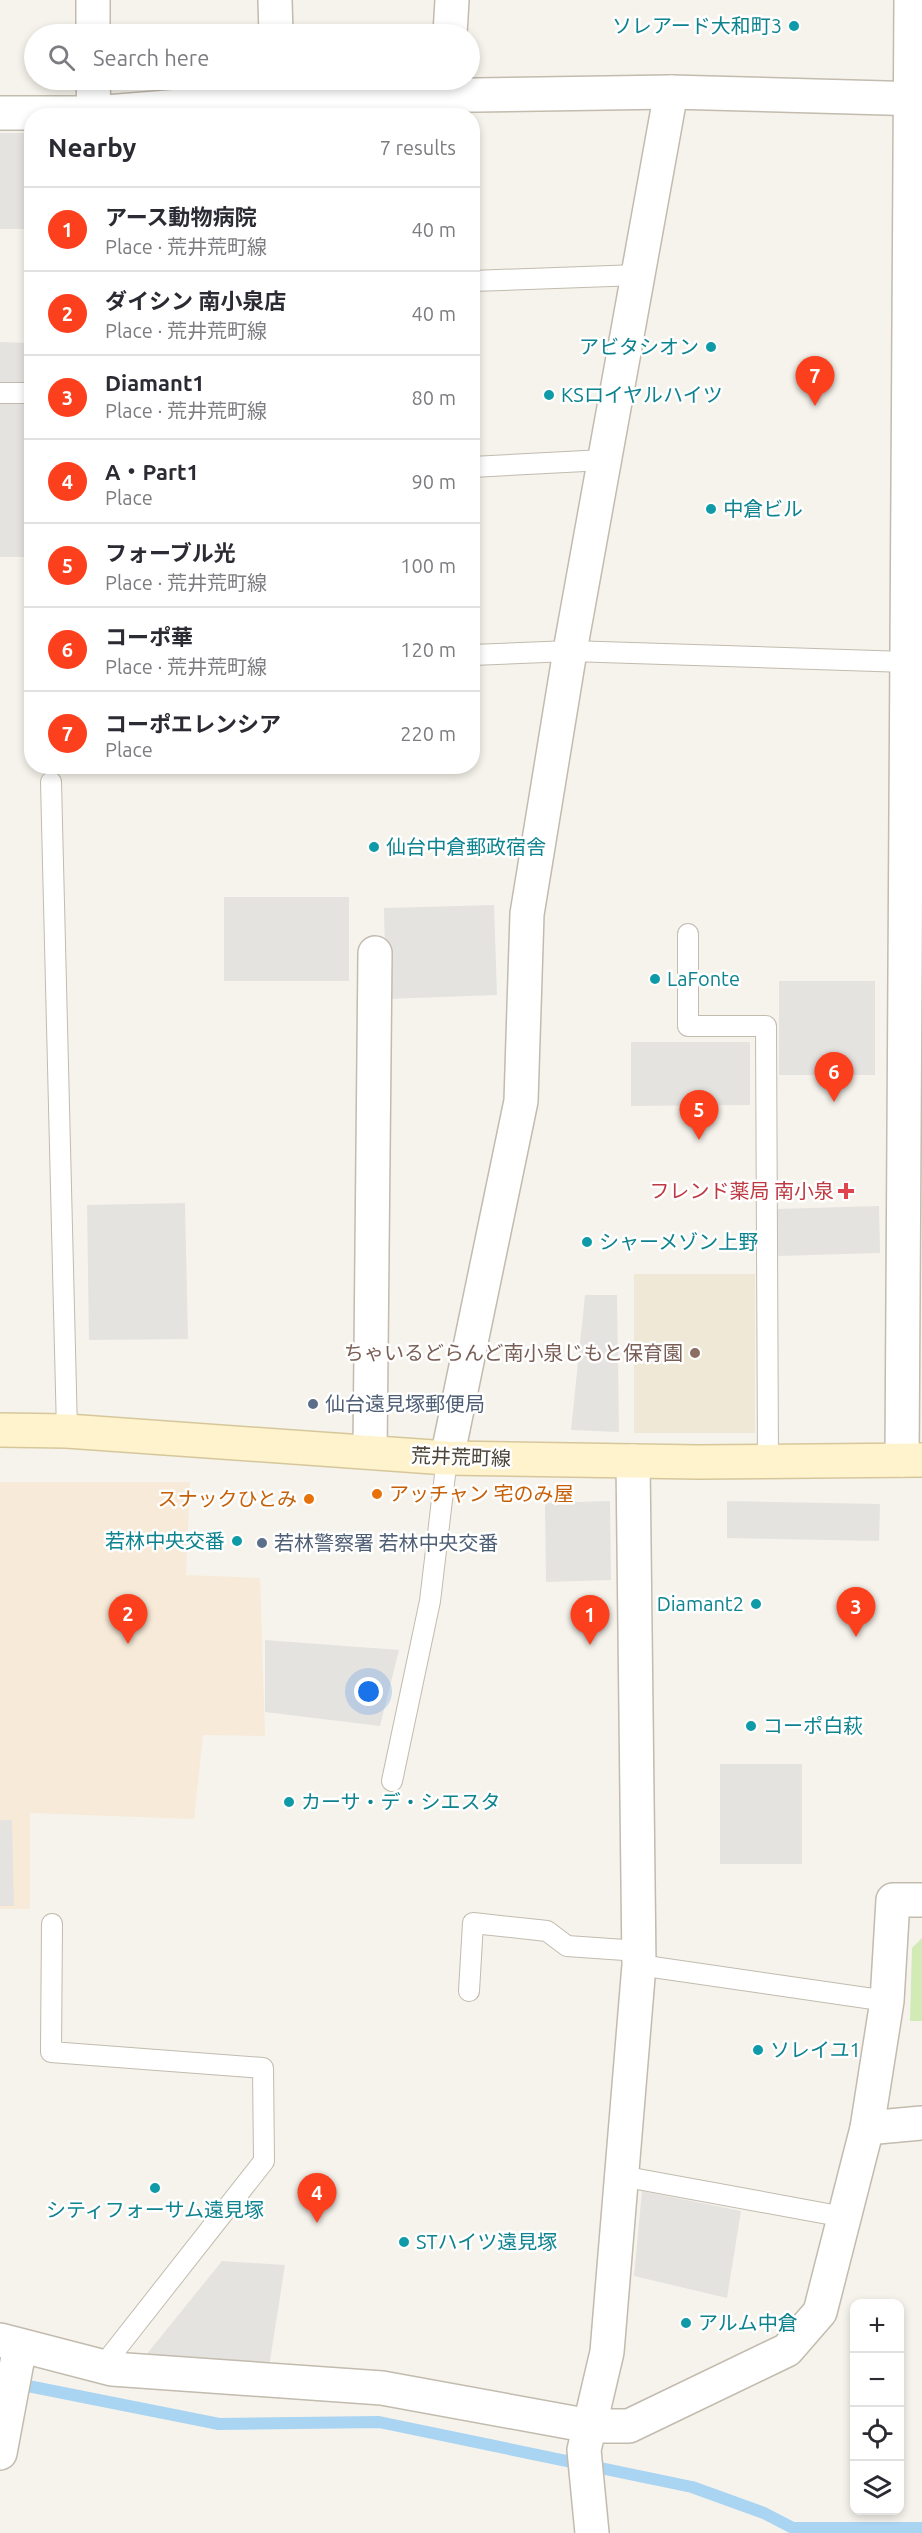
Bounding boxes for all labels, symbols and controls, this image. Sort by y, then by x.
place label: ソレアード大和町3 [612,14,782,37]
marker: ソレアード大和町3 [787,19,801,33]
search box [24,24,480,90]
icon: search [45,41,78,74]
text: Search here [93,45,209,70]
text: Nearby [48,133,136,162]
text: 7 results [380,136,456,159]
text: アース動物病院 [105,204,257,229]
text: 1 [62,218,73,241]
text: 40 m [412,218,456,241]
text: Place · 荒井荒町線 [105,235,267,258]
text: ダイシン 南小泉店 [105,288,286,313]
text: 2 [62,302,73,325]
text: 40 m [412,302,456,325]
text: Place · 荒井荒町線 [105,319,267,342]
place label: アビタシオン [579,335,699,358]
marker: アビタシオン [704,340,718,354]
pin: 7 [796,356,834,406]
text: Diamant1 [105,370,205,395]
place label: KSロイヤルハイツ [561,383,723,406]
text: 3 [62,386,73,409]
text: 80 m [412,386,456,409]
marker: KSロイヤルハイツ [542,388,556,402]
text: Place · 荒井荒町線 [105,399,267,422]
text: A・Part1 [105,459,199,484]
text: 4 [62,470,73,493]
text: 90 m [412,470,456,493]
text: Place [105,486,153,509]
place label: 中倉ビル [723,497,803,520]
marker: 中倉ビル [704,502,718,516]
text: フォーブル光 [105,540,236,565]
text: 5 [62,554,73,577]
text: 100 m [400,554,456,577]
text: Place · 荒井荒町線 [105,571,267,594]
text: コーポ華 [105,624,193,649]
text: 6 [62,638,73,661]
text: 120 m [400,638,456,661]
text: Place · 荒井荒町線 [105,655,267,678]
text: コーポエレンシア [105,711,281,736]
text: 7 [62,722,73,745]
text: 220 m [400,722,456,745]
text: Place [105,738,153,761]
place label: 仙台中倉郵政宿舎 [386,835,546,858]
marker: 仙台中倉郵政宿舎 [367,840,381,854]
place label: LaFonte [667,967,740,990]
marker: LaFonte [648,972,662,986]
pin: 6 [814,1052,854,1102]
pin: 5 [680,1090,718,1140]
place label: フレンド薬局 南小泉 [649,1179,834,1202]
marker: フレンド薬局 南小泉 [839,1184,853,1198]
place label: シャーメゾン上野 [599,1230,758,1253]
marker: シャーメゾン上野 [580,1235,594,1249]
place label: ちゃいるどらんど南小泉じもと保育園 [344,1341,683,1364]
marker: ちゃいるどらんど南小泉じもと保育園 [688,1346,702,1360]
place label: 仙台遠見塚郵便局 [325,1392,485,1415]
marker: 仙台遠見塚郵便局 [306,1397,320,1411]
street label: 荒井荒町線 [411,1443,511,1470]
place label: アッチャン 宅のみ屋 [389,1482,573,1505]
place label: スナックひとみ [158,1487,297,1510]
marker: アッチャン 宅のみ屋 [370,1487,384,1501]
marker: スナックひとみ [302,1492,316,1506]
place label: 若林中央交番 [105,1529,225,1552]
place label: 若林警察署 若林中央交番 [274,1531,499,1554]
marker: 若林中央交番 [230,1534,244,1548]
marker: 若林警察署 若林中央交番 [255,1536,269,1550]
pin: 3 [836,1588,876,1637]
place label: Diamant2 [657,1592,744,1615]
pin: 2 [108,1594,148,1644]
pin: 1 [570,1596,610,1645]
marker: Diamant2 [749,1597,763,1611]
your location [354,1677,383,1706]
place label: コーポ白萩 [763,1714,863,1737]
marker: コーポ白萩 [744,1719,758,1733]
place label: カーサ・デ・シエスタ [301,1790,501,1813]
marker: カーサ・デ・シエスタ [282,1795,296,1809]
place label: ソレイユ1 [770,2038,861,2061]
marker: ソレイユ1 [751,2043,765,2057]
pin: 4 [298,2174,336,2223]
marker: シティフォーサム遠見塚 [148,2181,162,2195]
place label: シティフォーサム遠見塚 [46,2198,264,2221]
place label: STハイツ遠見塚 [416,2230,557,2253]
marker: STハイツ遠見塚 [397,2235,411,2249]
map controls [850,2299,904,2515]
button: + [850,2299,904,2353]
place label: アルム中倉 [698,2311,797,2334]
marker: アルム中倉 [679,2316,693,2330]
button: − [850,2353,904,2407]
button: locate [850,2407,904,2461]
button: layers [850,2461,904,2515]

